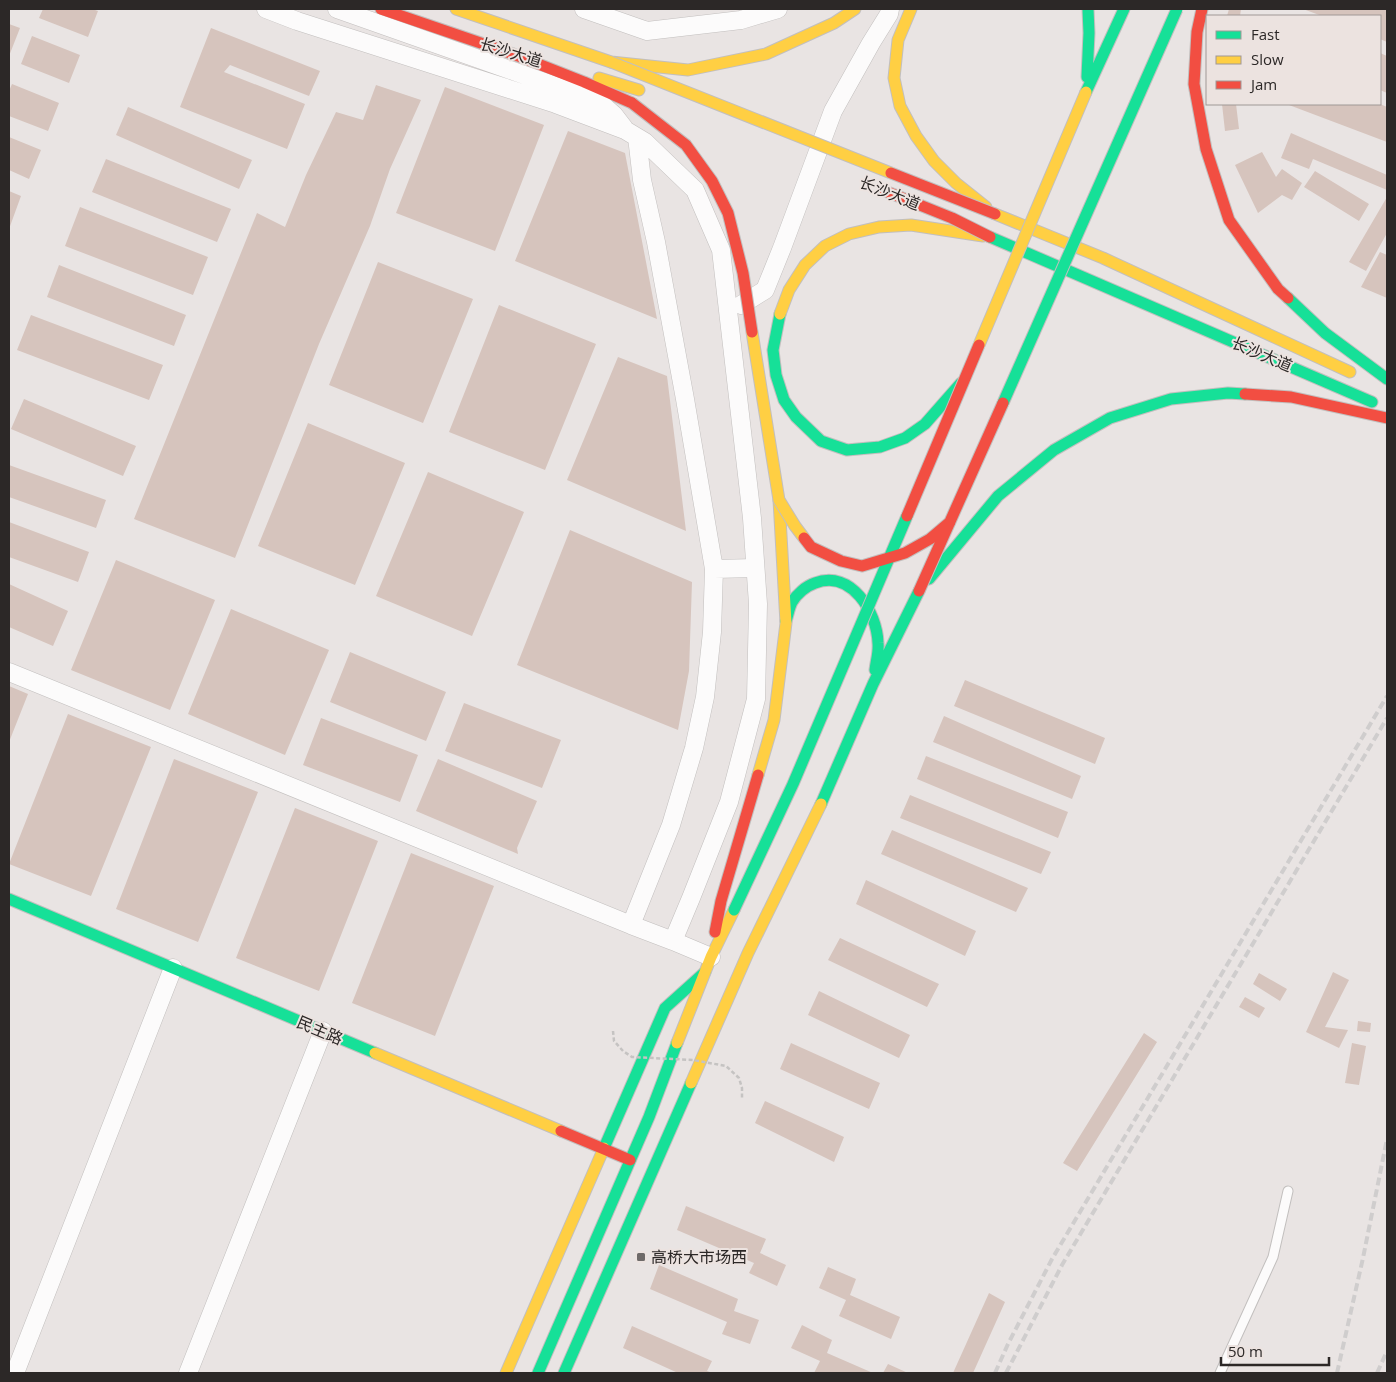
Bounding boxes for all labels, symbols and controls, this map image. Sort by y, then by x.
legend [1206,15,1381,105]
text: Fast [1251,24,1280,44]
street label: 长沙大道 [477,32,545,72]
text: Slow [1251,49,1284,69]
text: Jam [1249,74,1277,94]
street label: 长沙大道 [856,171,924,215]
street label: 长沙大道 [1228,331,1296,377]
street label: 民主路 [294,1010,346,1050]
place label: 高桥大市场西 [651,1246,747,1268]
marker: 高桥大市场西 [635,1251,647,1263]
scale bar [1221,1334,1328,1366]
text: 50 m [1228,1341,1263,1361]

